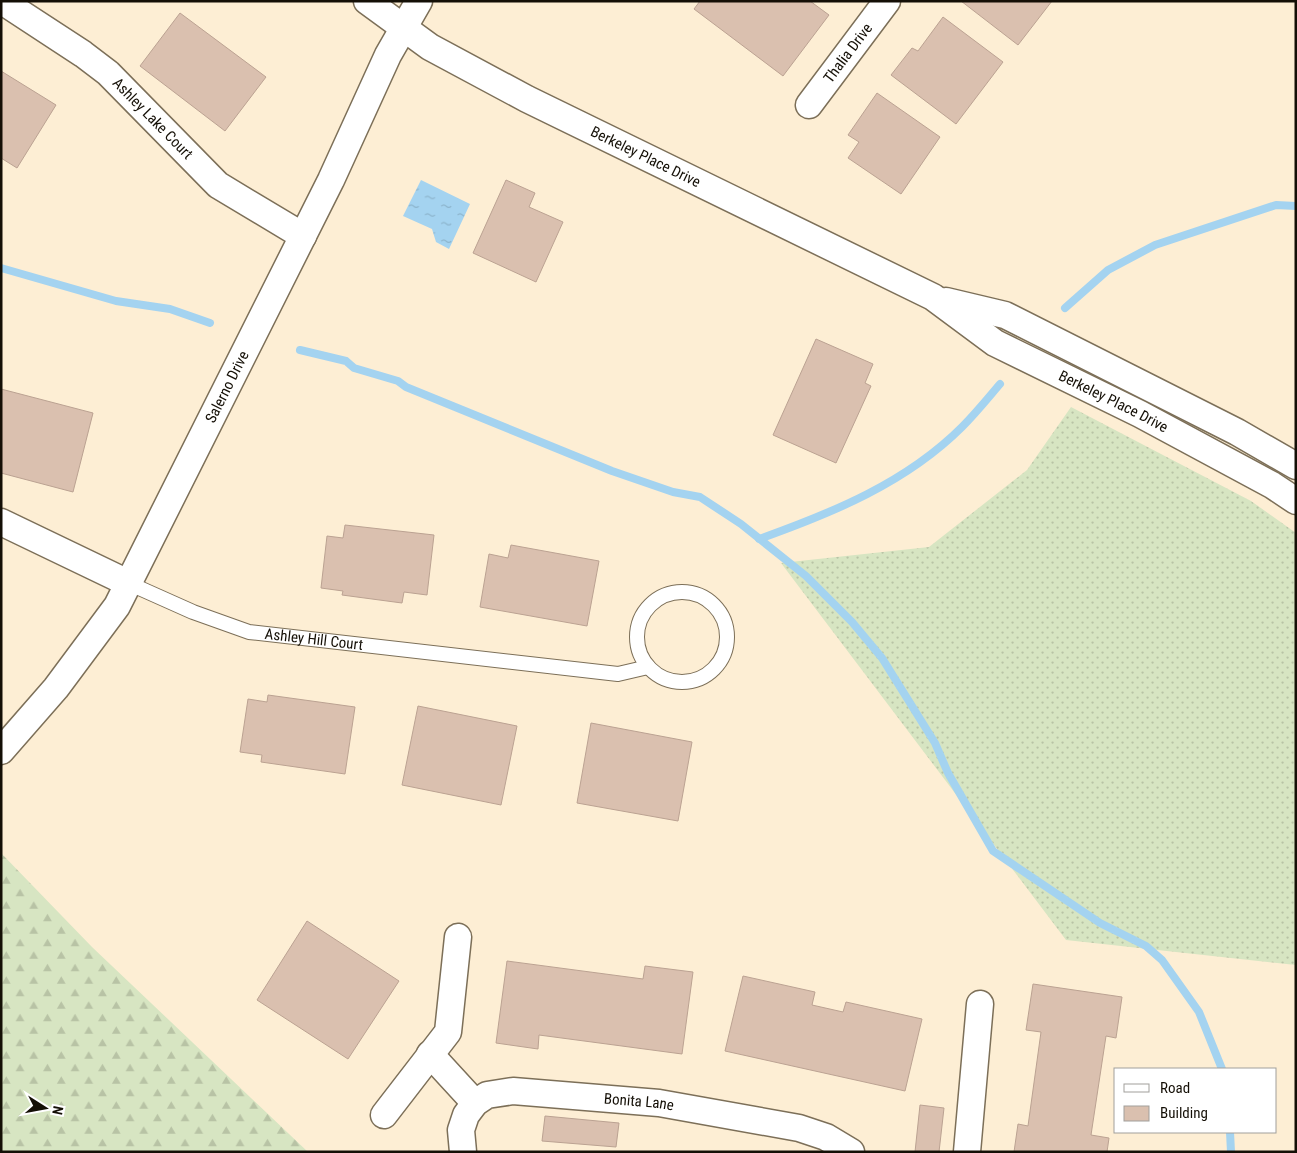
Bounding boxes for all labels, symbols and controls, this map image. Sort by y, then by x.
street label: Thalia Drive [820,20,876,86]
street label: Ashley Lake Court [109,74,197,163]
street label: Berkeley Place Drive [588,122,703,191]
street label: Salerno Drive [201,348,253,426]
street label: Berkeley Place Drive [1056,367,1171,436]
street label: Ashley Hill Court [264,625,364,654]
legend [1114,1068,1277,1133]
text: Road [1160,1079,1190,1097]
north arrow [20,1083,70,1133]
street label: Bonita Lane [603,1090,675,1114]
text: Building [1160,1104,1208,1122]
text: N [49,1105,66,1116]

